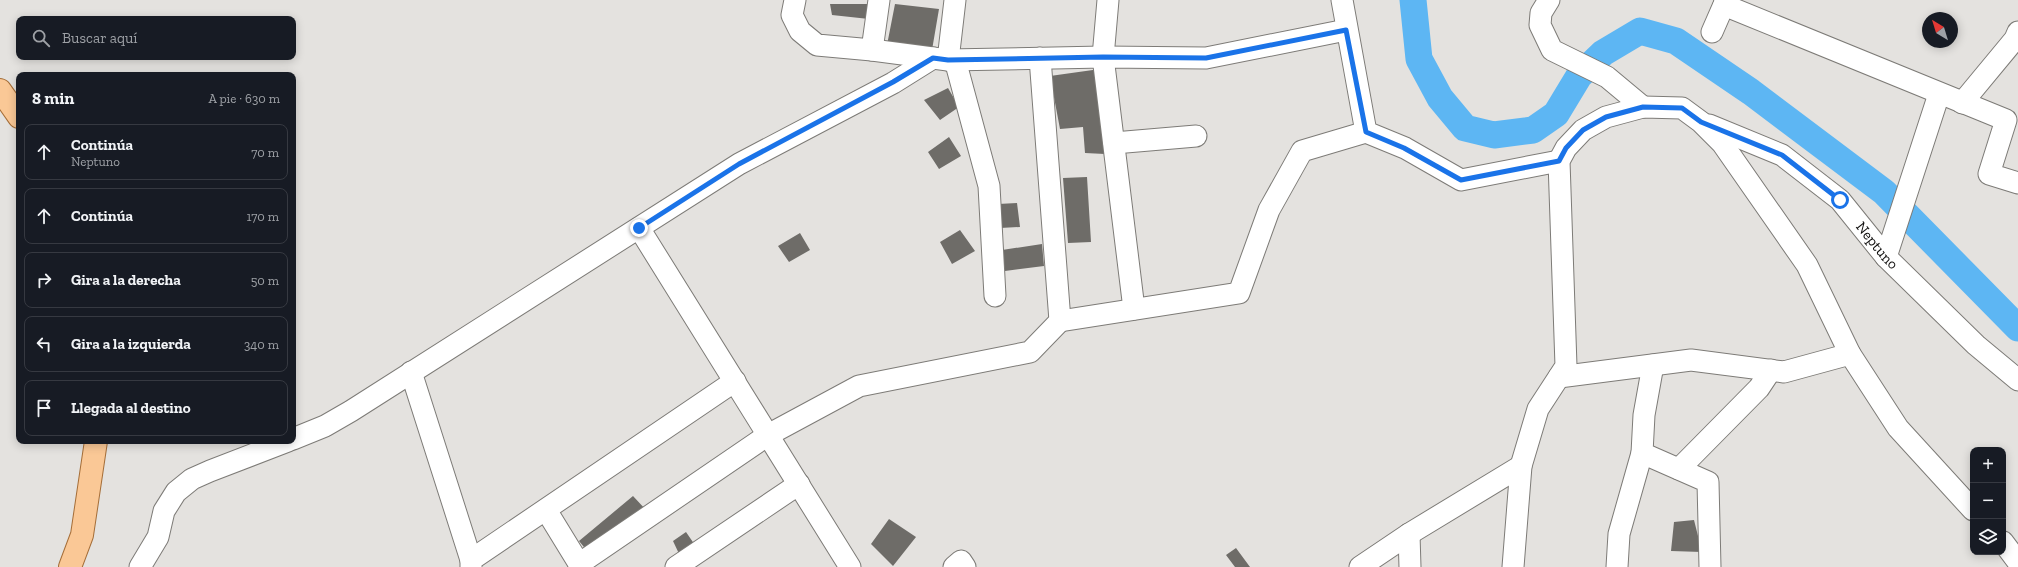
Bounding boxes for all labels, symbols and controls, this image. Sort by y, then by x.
north arrow [1922,12,1958,48]
search box [16,16,296,60]
icon: search [30,27,52,49]
text: Buscar aquí [62,29,138,47]
text: 8 min [32,88,74,108]
text: A pie · 630 m [208,91,280,106]
text: Continúa [71,136,133,154]
icon: ahead [33,141,55,163]
text: 70 m [251,145,279,160]
text: Neptuno [71,154,120,169]
route start [1831,191,1849,209]
icon: ahead [33,205,55,227]
text: Continúa [71,207,133,225]
text: 170 m [246,209,279,224]
street label: Neptuno [1852,218,1902,273]
route end [630,219,648,237]
icon: right [33,269,55,291]
text: Gira a la derecha [71,271,181,289]
text: 50 m [251,273,279,288]
icon: left [33,333,55,355]
text: Gira a la izquierda [71,335,191,353]
text: 340 m [244,337,279,352]
icon: arrive [33,397,55,419]
text: Llegada al destino [71,399,191,417]
map controls [1970,447,2006,555]
button: + [1970,447,2006,483]
button: − [1970,483,2006,519]
button: layers [1970,519,2006,555]

